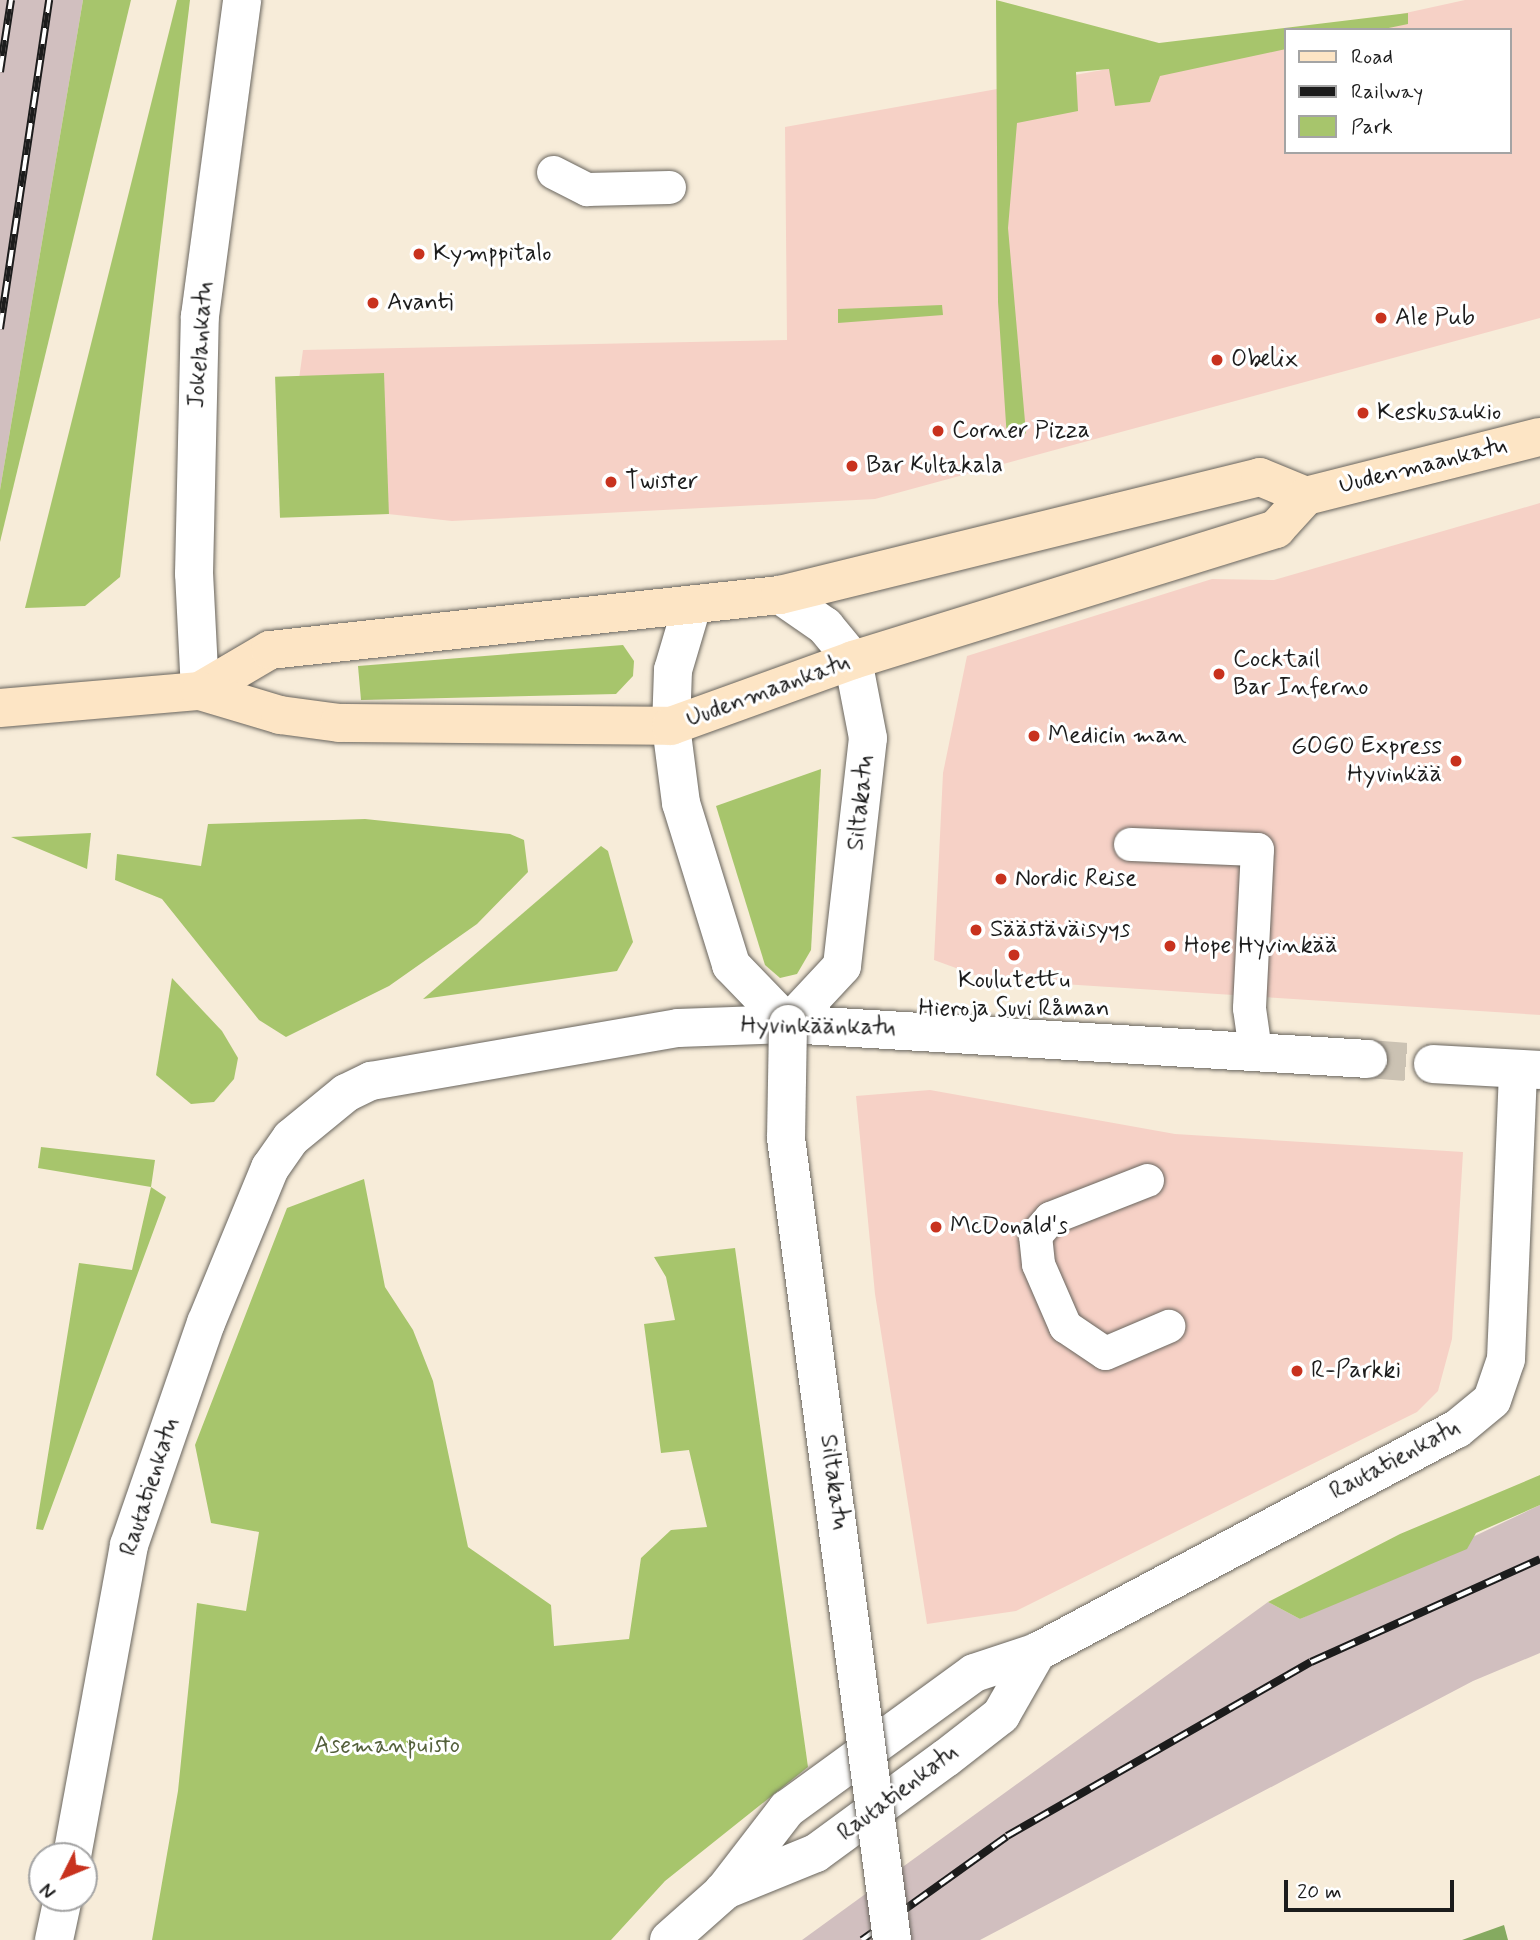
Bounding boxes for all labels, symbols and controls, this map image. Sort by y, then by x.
legend [1284,28,1512,154]
text: Road [1351,43,1393,71]
text: Railway [1351,78,1423,106]
text: Park [1351,113,1393,141]
place label: Kymppitalo [433,240,552,268]
marker: Kymppitalo [411,246,427,262]
street label: Jokelankatu [182,281,220,409]
place label: Avanti [387,289,453,317]
marker: Avanti [365,295,381,311]
place label: Ale Pub [1395,304,1474,332]
marker: Ale Pub [1373,310,1389,326]
place label: Obelix [1231,346,1298,374]
marker: Obelix [1209,352,1225,368]
place label: Keskusaukio [1377,399,1501,427]
marker: Keskusaukio [1355,405,1371,421]
place label: Corner Pizza [952,417,1090,445]
marker: Corner Pizza [930,423,946,439]
street label: Uudenmaankatu [1336,431,1510,501]
place label: Bar Kultakala [866,452,1011,480]
marker: Bar Kultakala [844,458,860,474]
place label: Twister [625,468,698,496]
marker: Twister [603,474,619,490]
place label: Cocktail Bar Inferno [1233,646,1355,702]
street label: Uudenmaankatu [682,648,854,734]
marker: Cocktail Bar Inferno [1211,666,1227,682]
place label: Medicin man [1048,722,1177,750]
marker: Medicin man [1026,728,1042,744]
place label: GOGO Express Hyvinkää [1290,733,1442,789]
marker: GOGO Express Hyvinkää [1448,753,1464,769]
street label: Siltakatu [842,754,880,852]
place label: Nordic Reise [1015,865,1137,893]
marker: Nordic Reise [993,871,1009,887]
place label: Säästäväisyys [990,916,1130,944]
marker: Säästäväisyys [968,922,984,938]
place label: Hope Hyvinkää [1184,932,1332,960]
marker: Hope Hyvinkää [1162,938,1178,954]
marker: Koulutettu Hieroja Suvi Råman [1006,947,1022,963]
place label: Koulutettu Hieroja Suvi Råman [916,967,1112,1023]
street label: Hyvinkäänkatu [740,1011,896,1043]
place label: McDonald's [950,1213,1068,1241]
marker: McDonald's [928,1219,944,1235]
place label: R-Parkki [1311,1357,1401,1385]
marker: R-Parkki [1289,1363,1305,1379]
street label: Rautatienkatu [114,1414,186,1560]
street label: Rautatienkatu [1325,1414,1465,1506]
street label: Siltakatu [813,1433,855,1531]
park label: Asemanpuisto [314,1732,460,1760]
street label: Rautatienkatu [832,1738,964,1848]
north arrow [28,1842,98,1912]
scale bar [1288,1867,1458,1911]
text: N [35,1877,62,1903]
text: 20 m [1297,1878,1342,1906]

